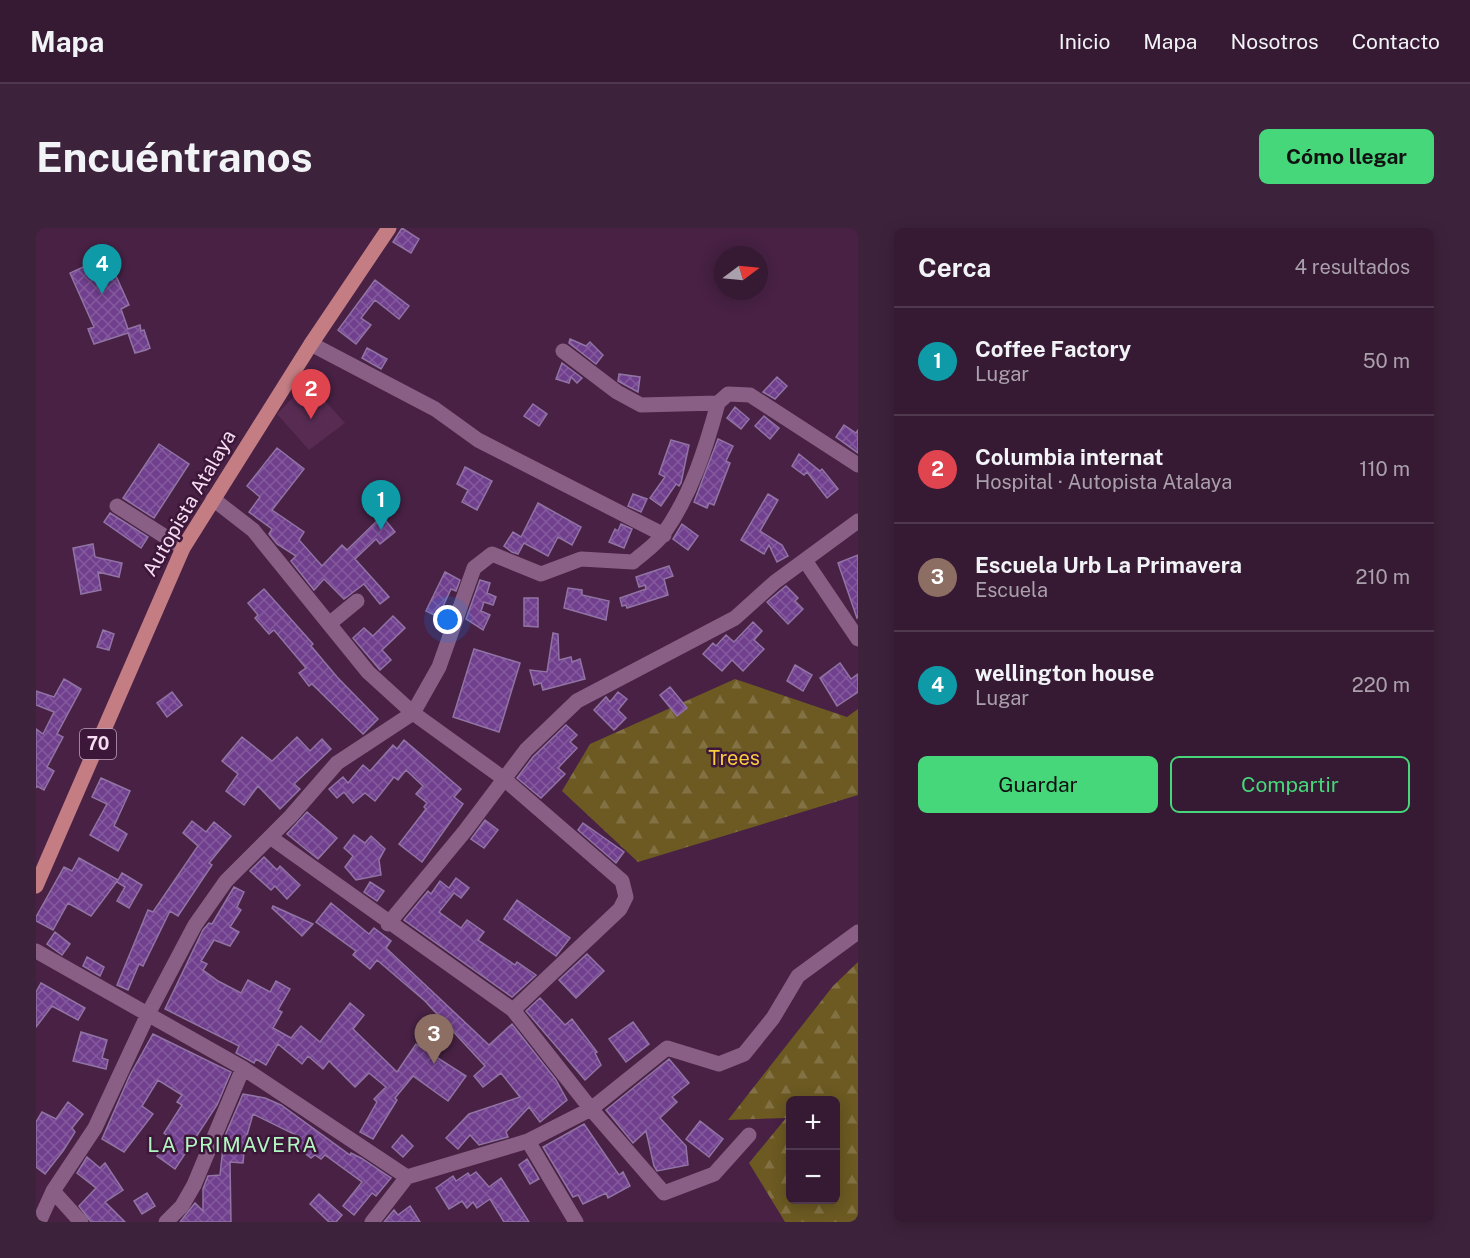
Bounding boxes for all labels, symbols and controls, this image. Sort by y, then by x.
text: Mapa [30,25,104,58]
text: Inicio [1059,29,1110,54]
text: Mapa [1143,29,1197,54]
text: Nosotros [1230,29,1319,54]
text: Contacto [1352,29,1440,54]
button: Cómo llegar [1259,129,1434,184]
text: Encuéntranos [36,132,313,181]
pin: 4 [82,244,122,294]
north arrow [714,246,768,300]
text: Cerca [918,252,991,283]
text: 4 resultados [1294,255,1410,279]
text: Coffee Factory [975,336,1131,362]
text: 1 [933,349,942,373]
text: 50 m [1363,349,1410,373]
text: Lugar [975,362,1029,386]
pin: 2 [292,370,330,419]
street label: Autopista Atalaya [137,426,241,580]
text: Columbia internat [975,444,1163,470]
text: 2 [931,457,944,481]
text: 110 m [1359,457,1410,481]
text: Hospital · Autopista Atalaya [975,470,1232,494]
pin: 1 [362,480,400,530]
text: Escuela Urb La Primavera [975,552,1242,578]
text: 3 [931,565,944,589]
text: 210 m [1356,565,1410,589]
text: Escuela [975,578,1048,602]
your location [433,605,462,634]
text: wellington house [975,660,1154,686]
text: 4 [931,673,944,697]
text: 220 m [1352,673,1410,697]
text: Lugar [975,686,1029,710]
road number: 70 [80,729,116,759]
park label: Trees [708,746,760,770]
button: Guardar [918,756,1158,813]
button: Compartir [1170,756,1410,813]
pin: 3 [414,1014,454,1064]
map controls [786,1096,840,1204]
button: + [786,1096,840,1150]
district label: LA PRIMAVERA [147,1132,319,1157]
button: − [786,1150,840,1204]

